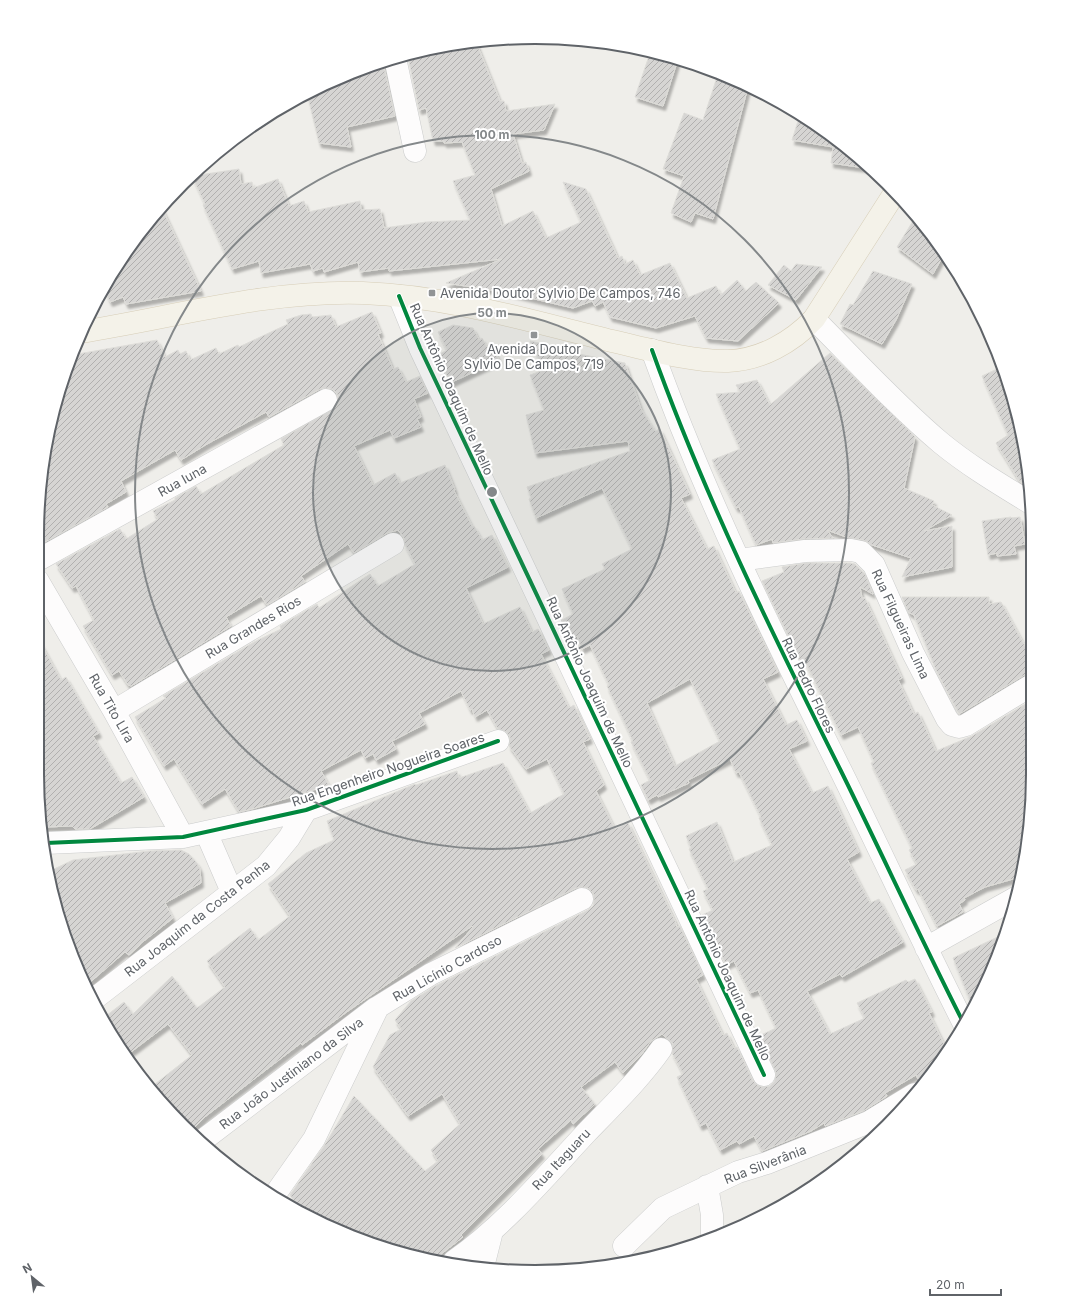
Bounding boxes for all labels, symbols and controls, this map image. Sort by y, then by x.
text: 100 m [474,127,510,142]
place label: Avenida Doutor Sylvio De Campos, 746 [440,285,681,301]
marker: Avenida Doutor Sylvio De Campos, 746 [427,288,437,298]
street label: Rua Antônio Joaquim de Mello [407,300,497,478]
text: 50 m [477,305,507,320]
marker: Avenida Doutor Sylvio De Campos, 719 [529,330,539,340]
place label: Avenida Doutor Sylvio De Campos, 719 [464,341,604,372]
street label: Rua Iuna [155,460,209,500]
centre of rings [485,485,499,499]
street label: Rua Filgueiras Lima [869,567,933,681]
street label: Rua Grandes Rios [202,592,304,662]
street label: Rua Antônio Joaquim de Mello [543,594,637,770]
street label: Rua Pedro Flores [779,634,839,736]
street label: Rua Tito LIra [86,671,138,745]
street label: Rua Engenheiro Nogueira Soares [290,728,487,810]
street label: Rua Joaquim da Costa Penha [121,856,273,980]
street label: Rua Antônio Joaquim de Mello [681,887,775,1063]
street label: Rua Licínio Cardoso [390,931,505,1005]
street label: Rua João Justiniano da Silva [216,1014,366,1132]
street label: Rua Itaguaru [529,1125,593,1193]
street label: Rua Silverânia [722,1141,808,1187]
north arrow [12,1257,52,1297]
text: N [20,1260,34,1276]
scale bar [930,1271,1001,1297]
text: 20 m [936,1277,965,1292]

